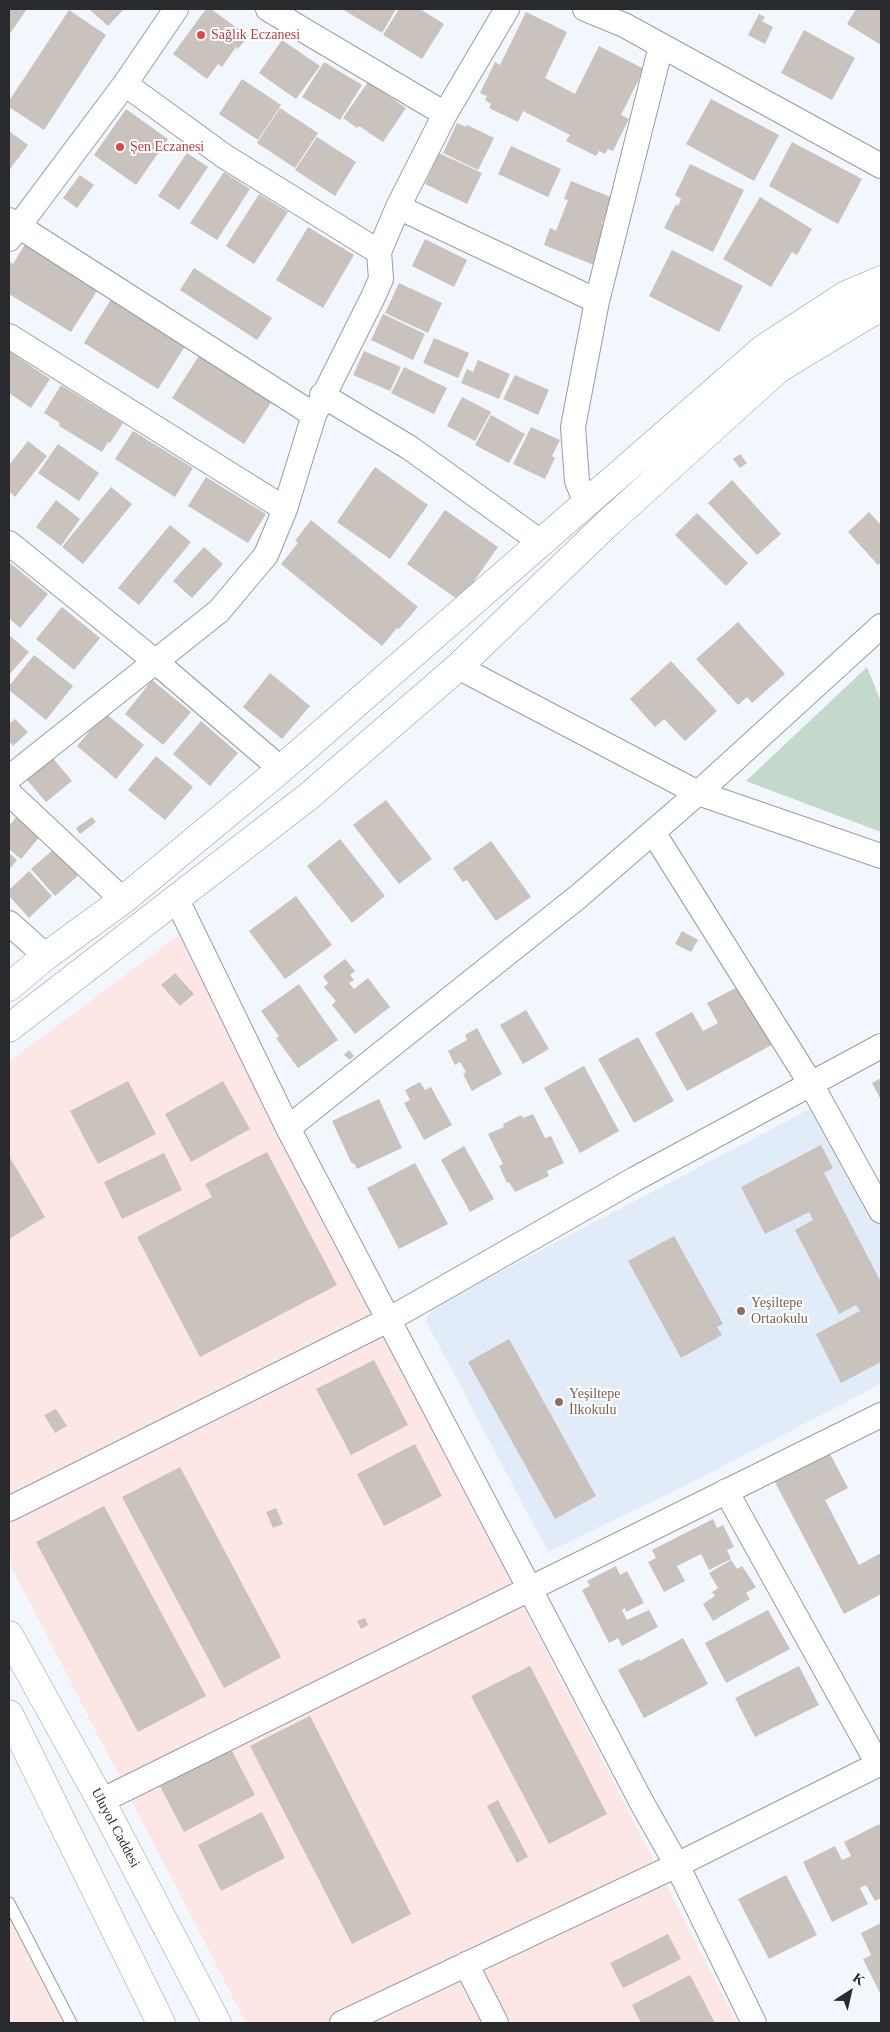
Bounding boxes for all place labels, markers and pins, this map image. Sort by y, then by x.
place label: Sağlık Eczanesi [211,27,300,43]
marker: Sağlık Eczanesi [195,29,207,41]
place label: Şen Eczanesi [130,139,204,155]
marker: Şen Eczanesi [114,141,126,153]
place label: Yeşiltepe Ortaokulu [751,1295,808,1328]
marker: Yeşiltepe Ortaokulu [735,1305,747,1317]
place label: Yeşiltepe İlkokulu [569,1386,620,1418]
marker: Yeşiltepe İlkokulu [553,1396,565,1408]

